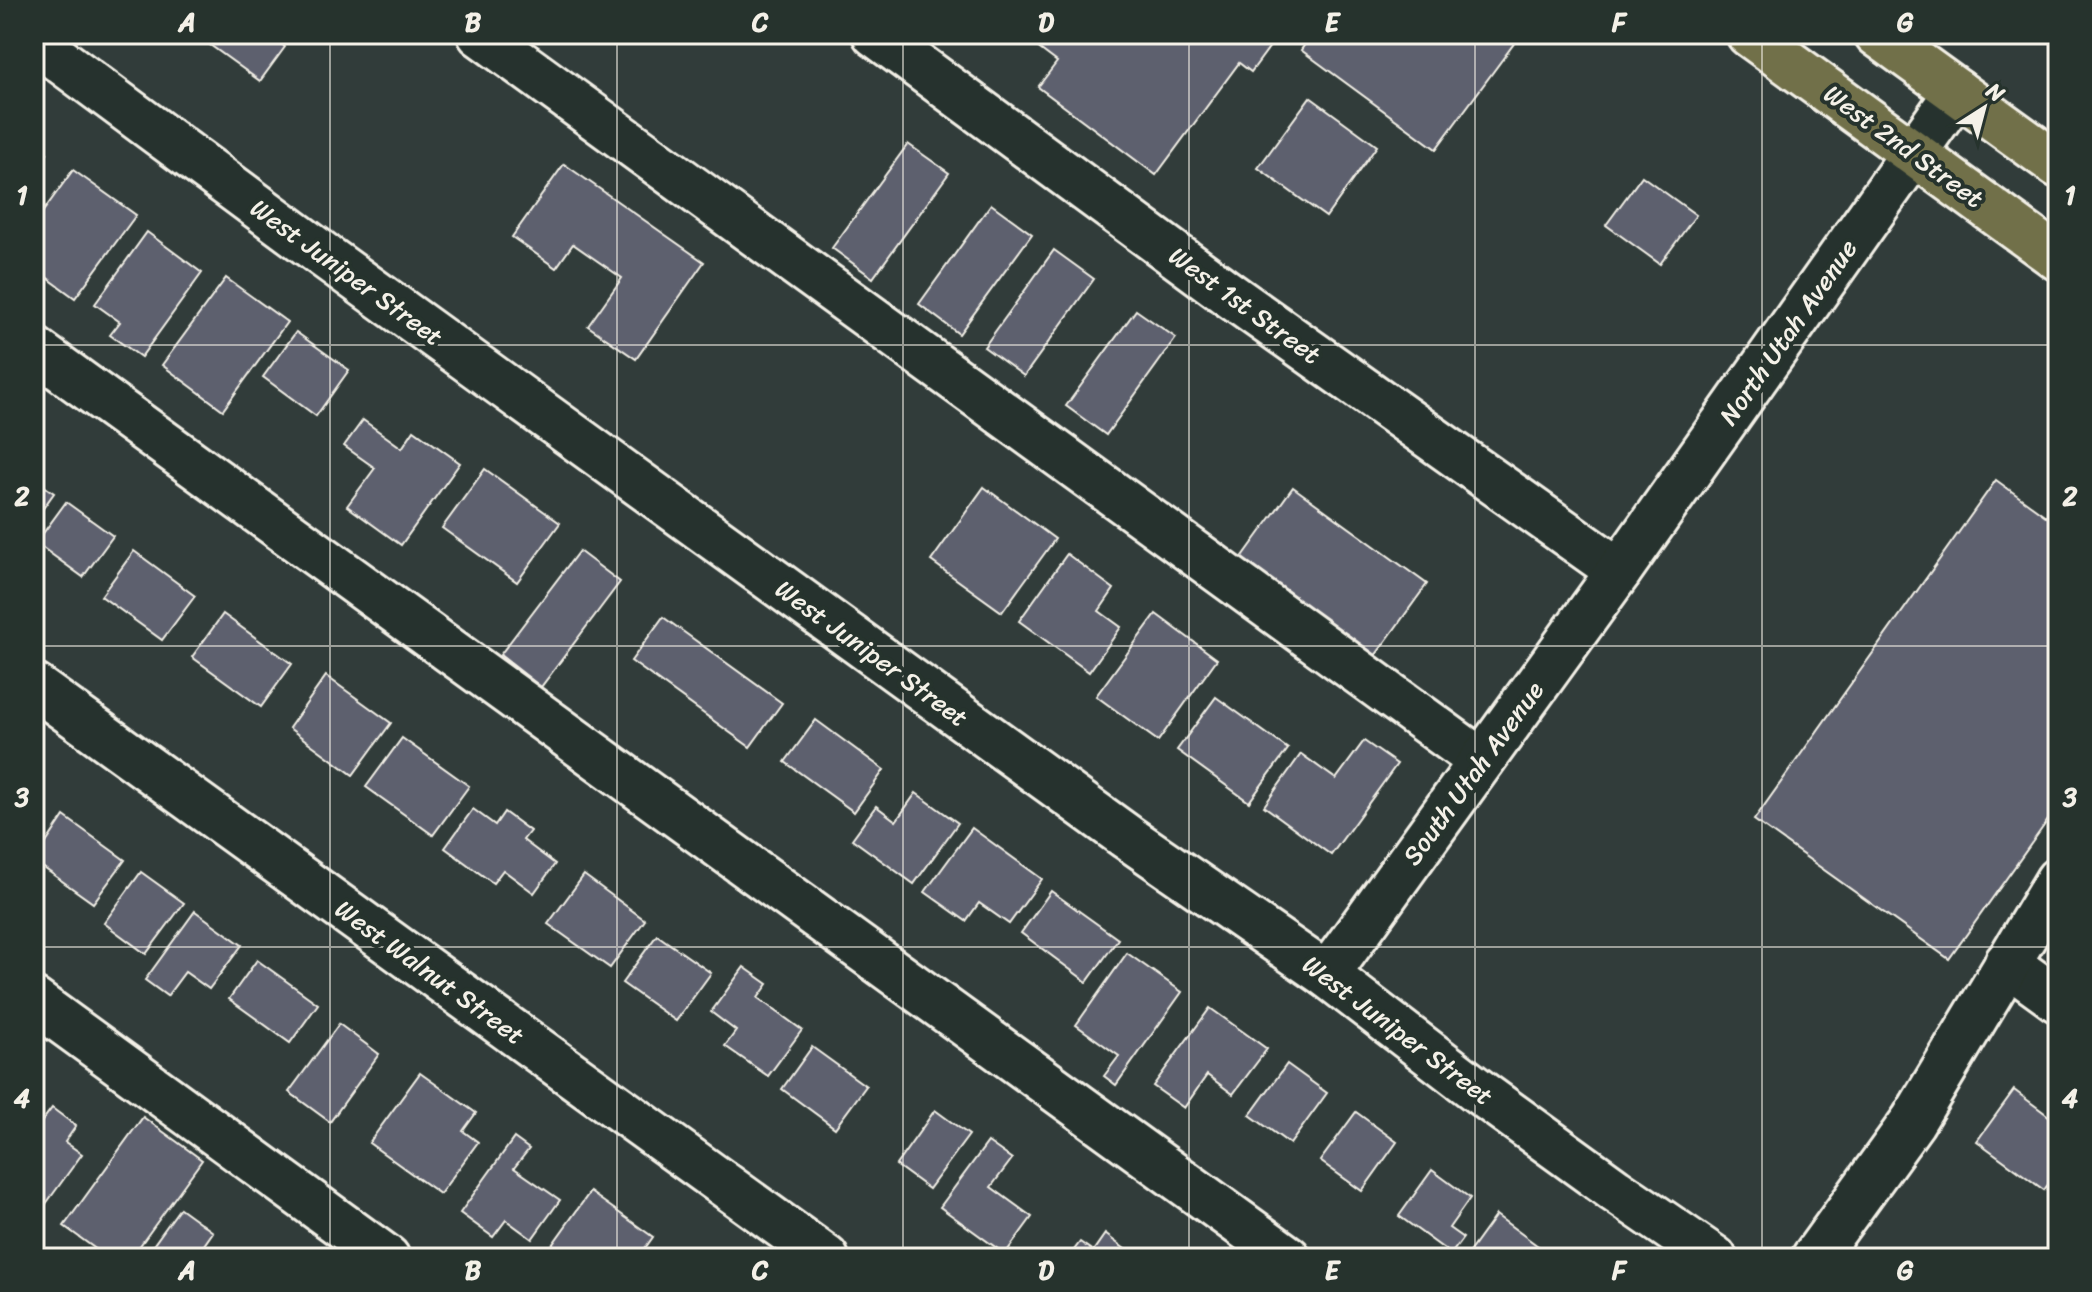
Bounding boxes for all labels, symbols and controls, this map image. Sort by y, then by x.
text: A [177,0,196,45]
text: B [465,0,482,45]
text: C [751,0,769,45]
text: D [1038,0,1054,45]
text: E [1325,0,1342,45]
text: F [1611,0,1628,45]
text: G [1897,0,1914,45]
north arrow [1944,68,2024,148]
text: N [1977,71,2014,113]
street label: West 2nd Street [1814,72,1994,220]
text: 1 [16,172,28,218]
text: 1 [2064,172,2076,218]
street label: West Juniper Street [240,186,454,358]
street label: North Utah Avenue [1706,229,1870,435]
street label: West 1st Street [1159,234,1331,376]
text: 2 [13,473,30,519]
text: 2 [2061,473,2078,519]
street label: West Juniper Street [765,567,979,739]
street label: South Utah Avenue [1390,670,1556,875]
text: 3 [14,774,30,820]
text: 3 [2062,774,2078,820]
street label: West Walnut Street [325,887,535,1057]
street label: West Juniper Street [1292,942,1504,1118]
text: 4 [14,1075,30,1121]
text: 4 [2062,1075,2078,1121]
text: A [177,1247,196,1292]
text: B [465,1247,482,1292]
text: C [751,1247,769,1292]
text: D [1038,1247,1054,1292]
text: E [1325,1247,1342,1292]
text: F [1611,1247,1628,1292]
text: G [1897,1247,1914,1292]

